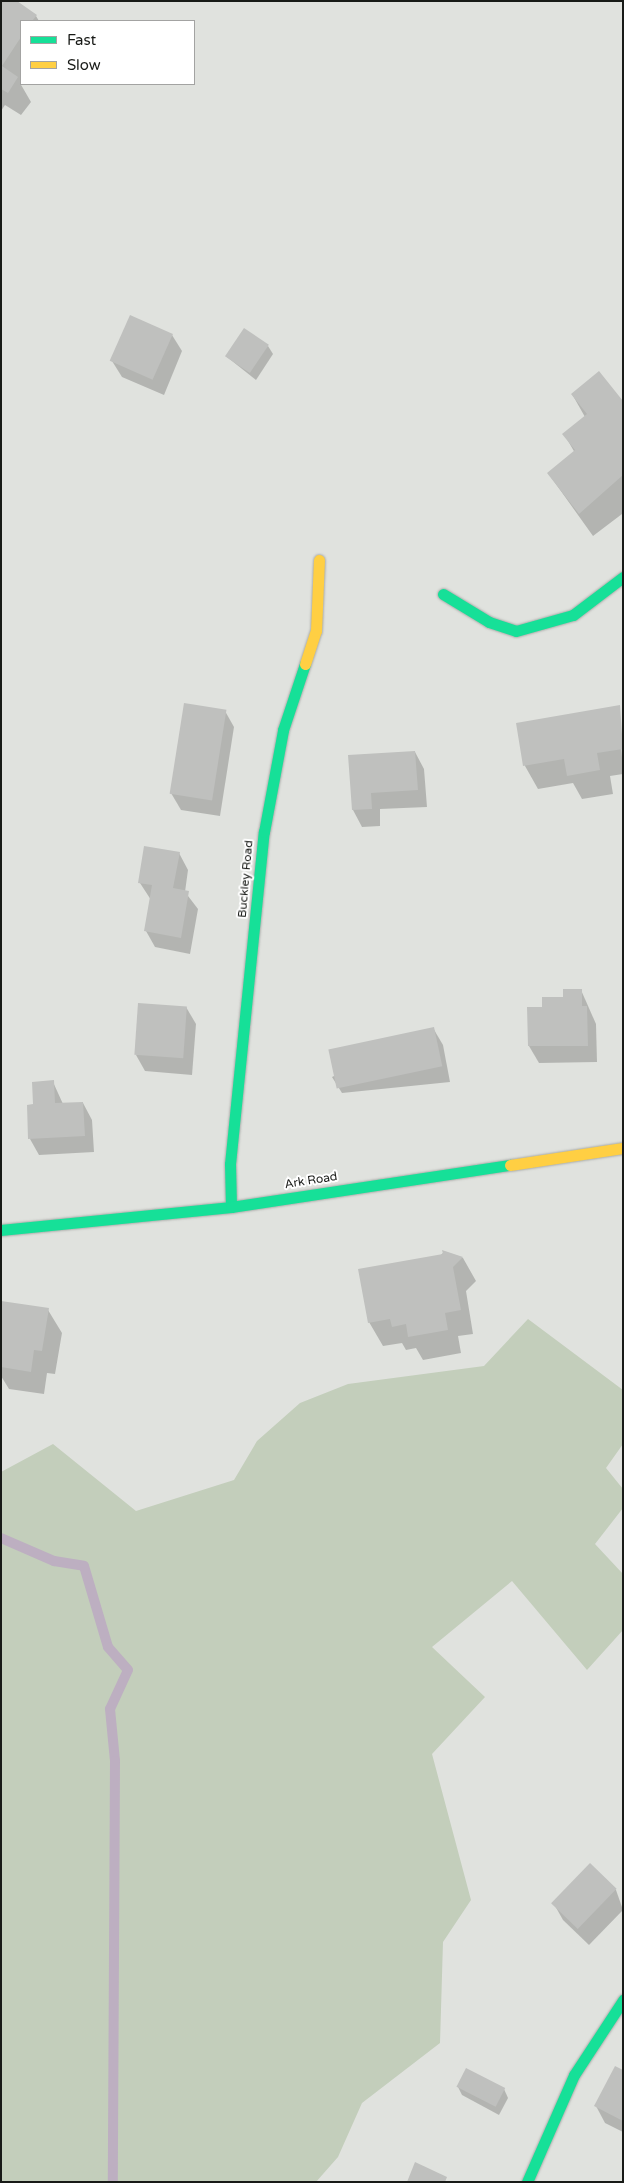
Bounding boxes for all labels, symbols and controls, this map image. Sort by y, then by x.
legend [20,20,195,85]
text: Fast [67,31,96,49]
text: Slow [67,56,101,74]
street label: Buckley Road [235,840,257,918]
street label: Ark Road [284,1170,338,1192]

